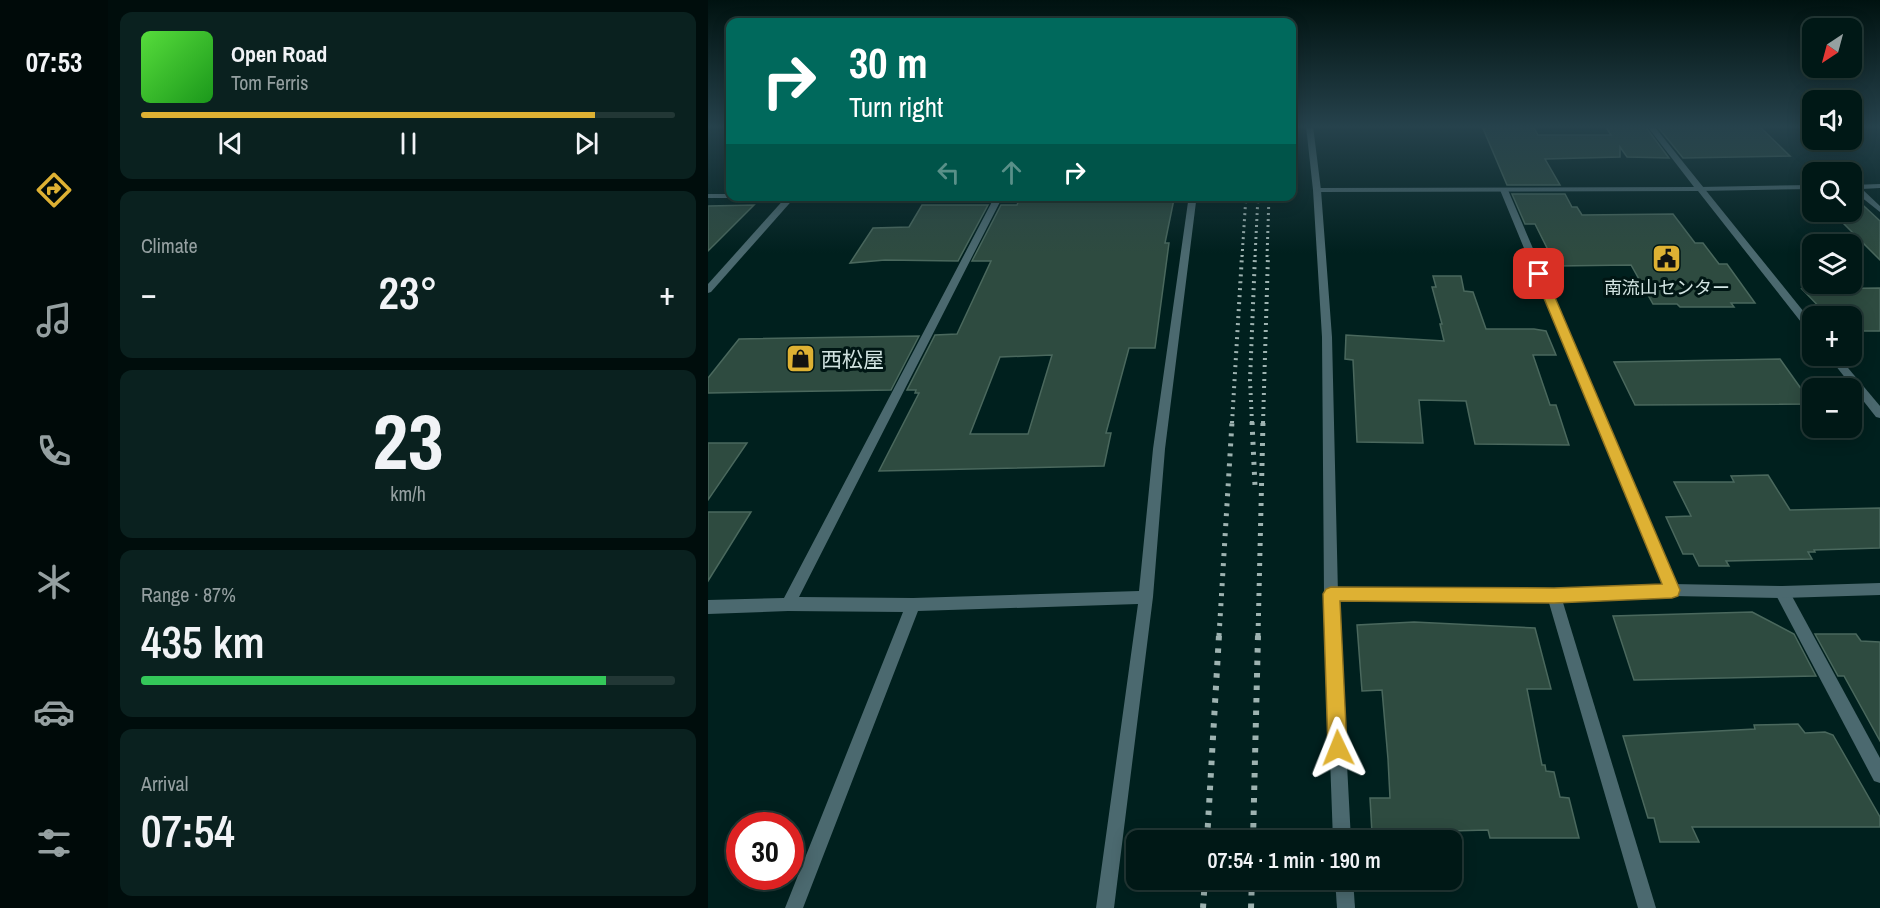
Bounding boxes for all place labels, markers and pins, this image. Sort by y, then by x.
public building icon: 南流山センター [1651,242,1683,274]
pin [1513,248,1564,299]
place label: 南流山センター [1604,275,1730,300]
shop icon: 西松屋 [784,343,816,375]
place label: 西松屋 [821,345,884,374]

